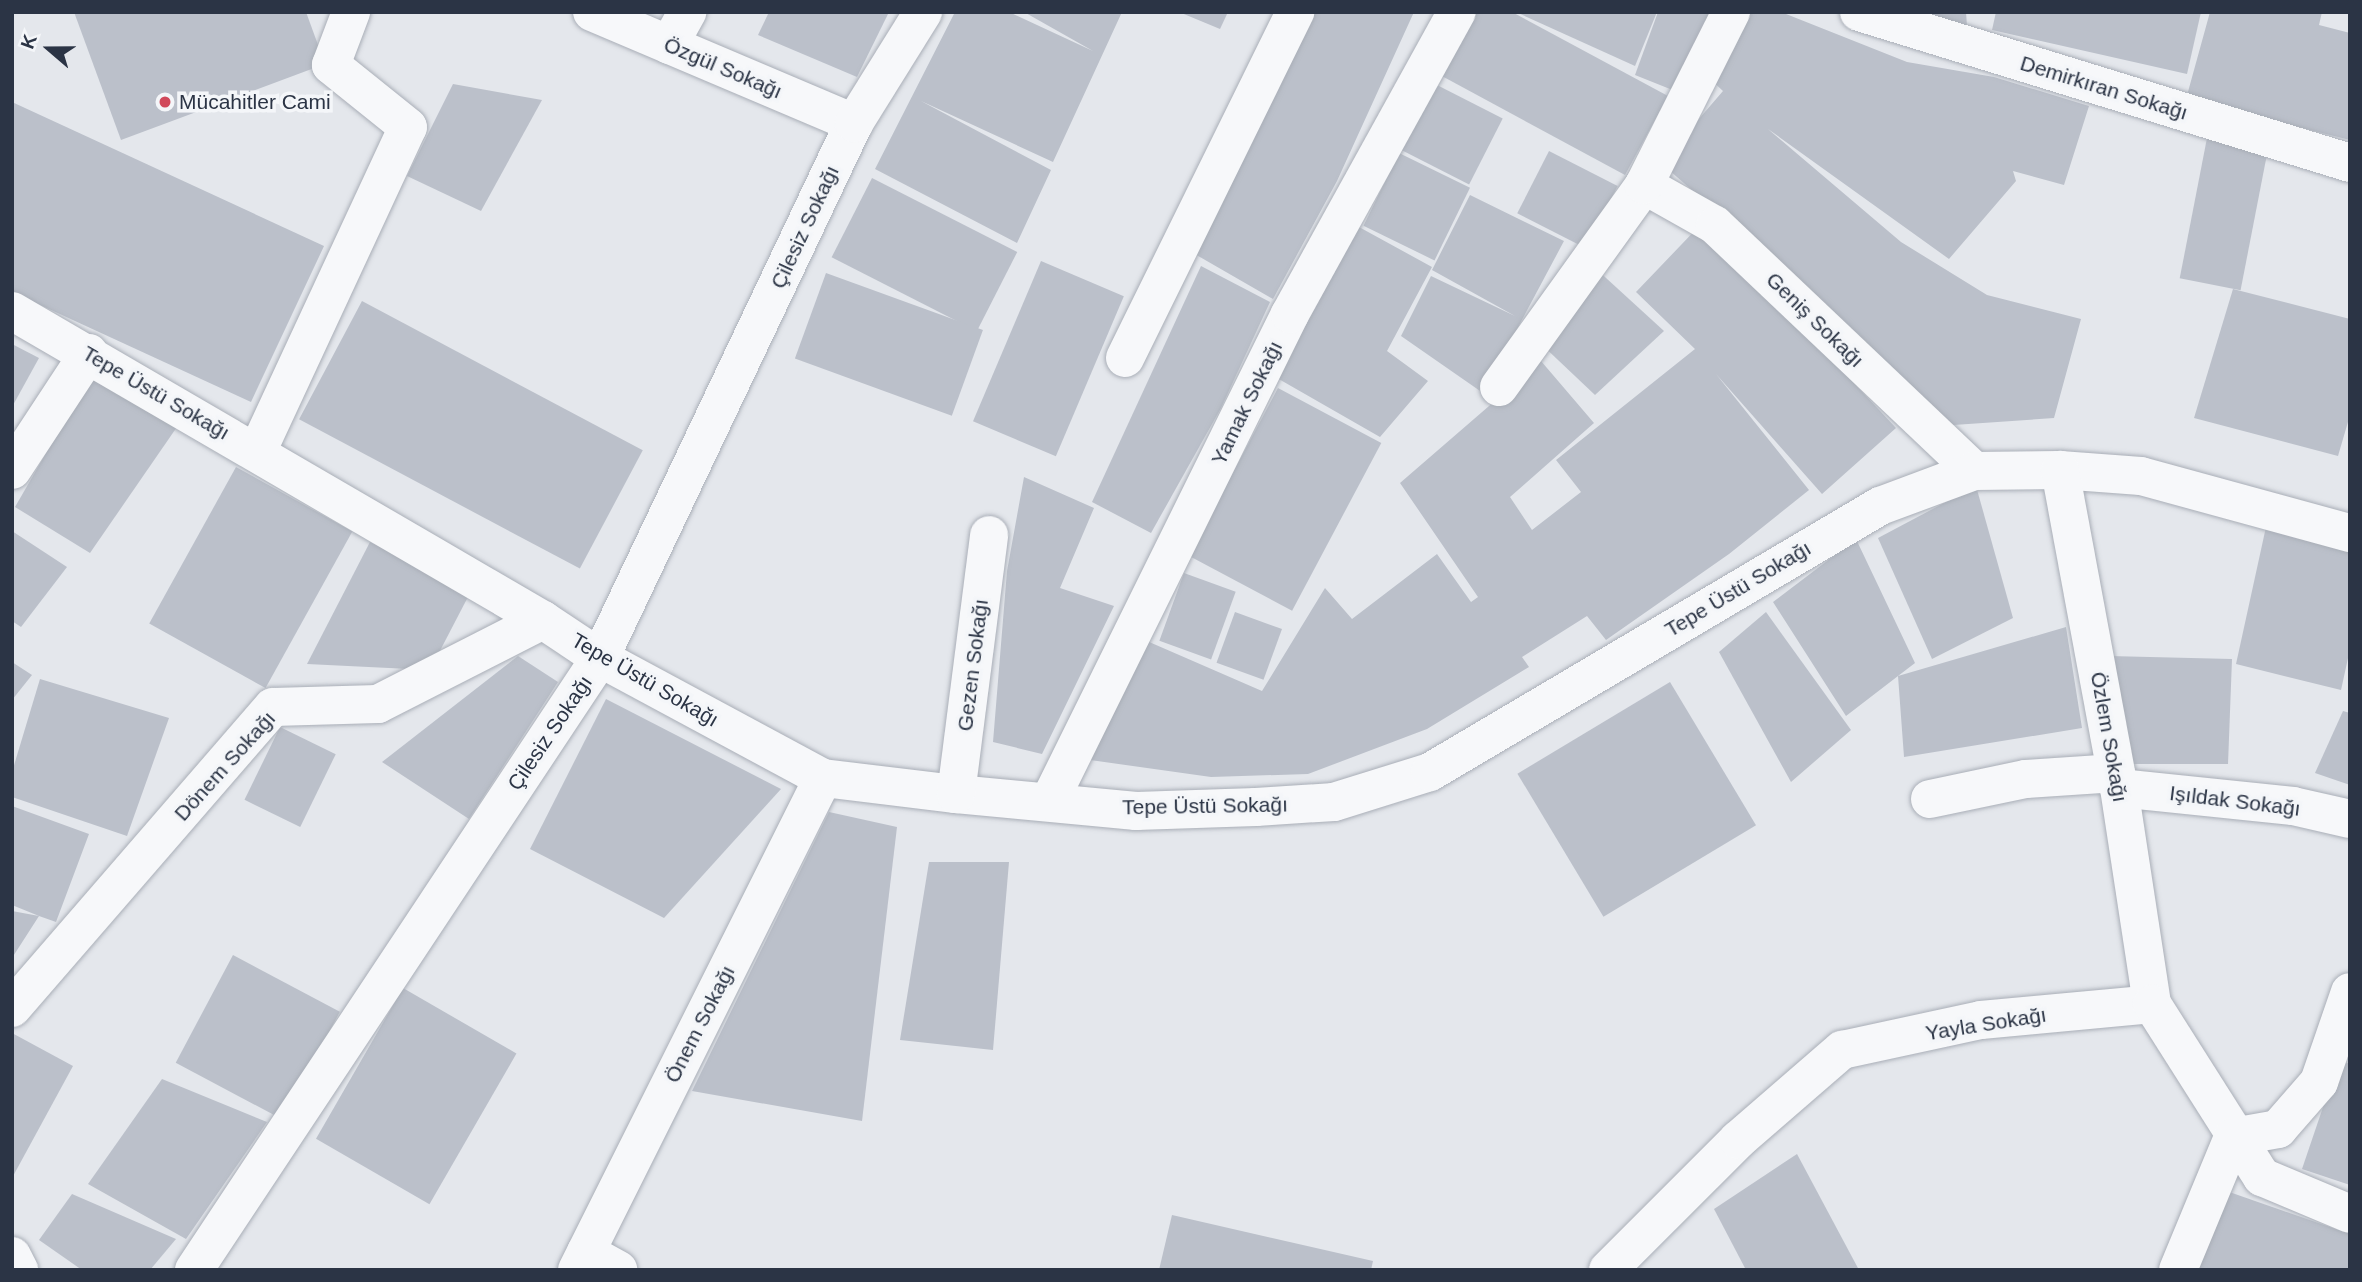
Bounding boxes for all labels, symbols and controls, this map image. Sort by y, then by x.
north arrow [14,14,84,84]
text: K [17,32,41,52]
street label: Özgül Sokağı [660,32,786,104]
street label: Demirkıran Sokağı [2017,51,2191,125]
place label: Mücahitler Cami [179,89,331,115]
marker: Mücahitler Cami [157,94,173,110]
street label: Çilesiz Sokağı [765,161,845,293]
street label: Geniş Sokağı [1761,267,1869,373]
street label: Yamak Sokağı [1206,337,1288,469]
street label: Tepe Üstü Sokağı [78,341,234,445]
street label: Tepe Üstü Sokağı [1660,536,1816,642]
street label: Gezen Sokağı [952,597,994,733]
street label: Tepe Üstü Sokağı [567,628,723,732]
street label: Özlem Sokağı [2085,670,2133,804]
street label: Çilesiz Sokağı [502,671,598,795]
street label: Dönem Sokağı [169,706,281,826]
street label: Işıldak Sokağı [2168,780,2302,822]
street label: Tepe Üstü Sokağı [1122,792,1288,820]
street label: Önem Sokağı [660,961,740,1087]
street label: Yayla Sokağı [1924,1002,2048,1046]

